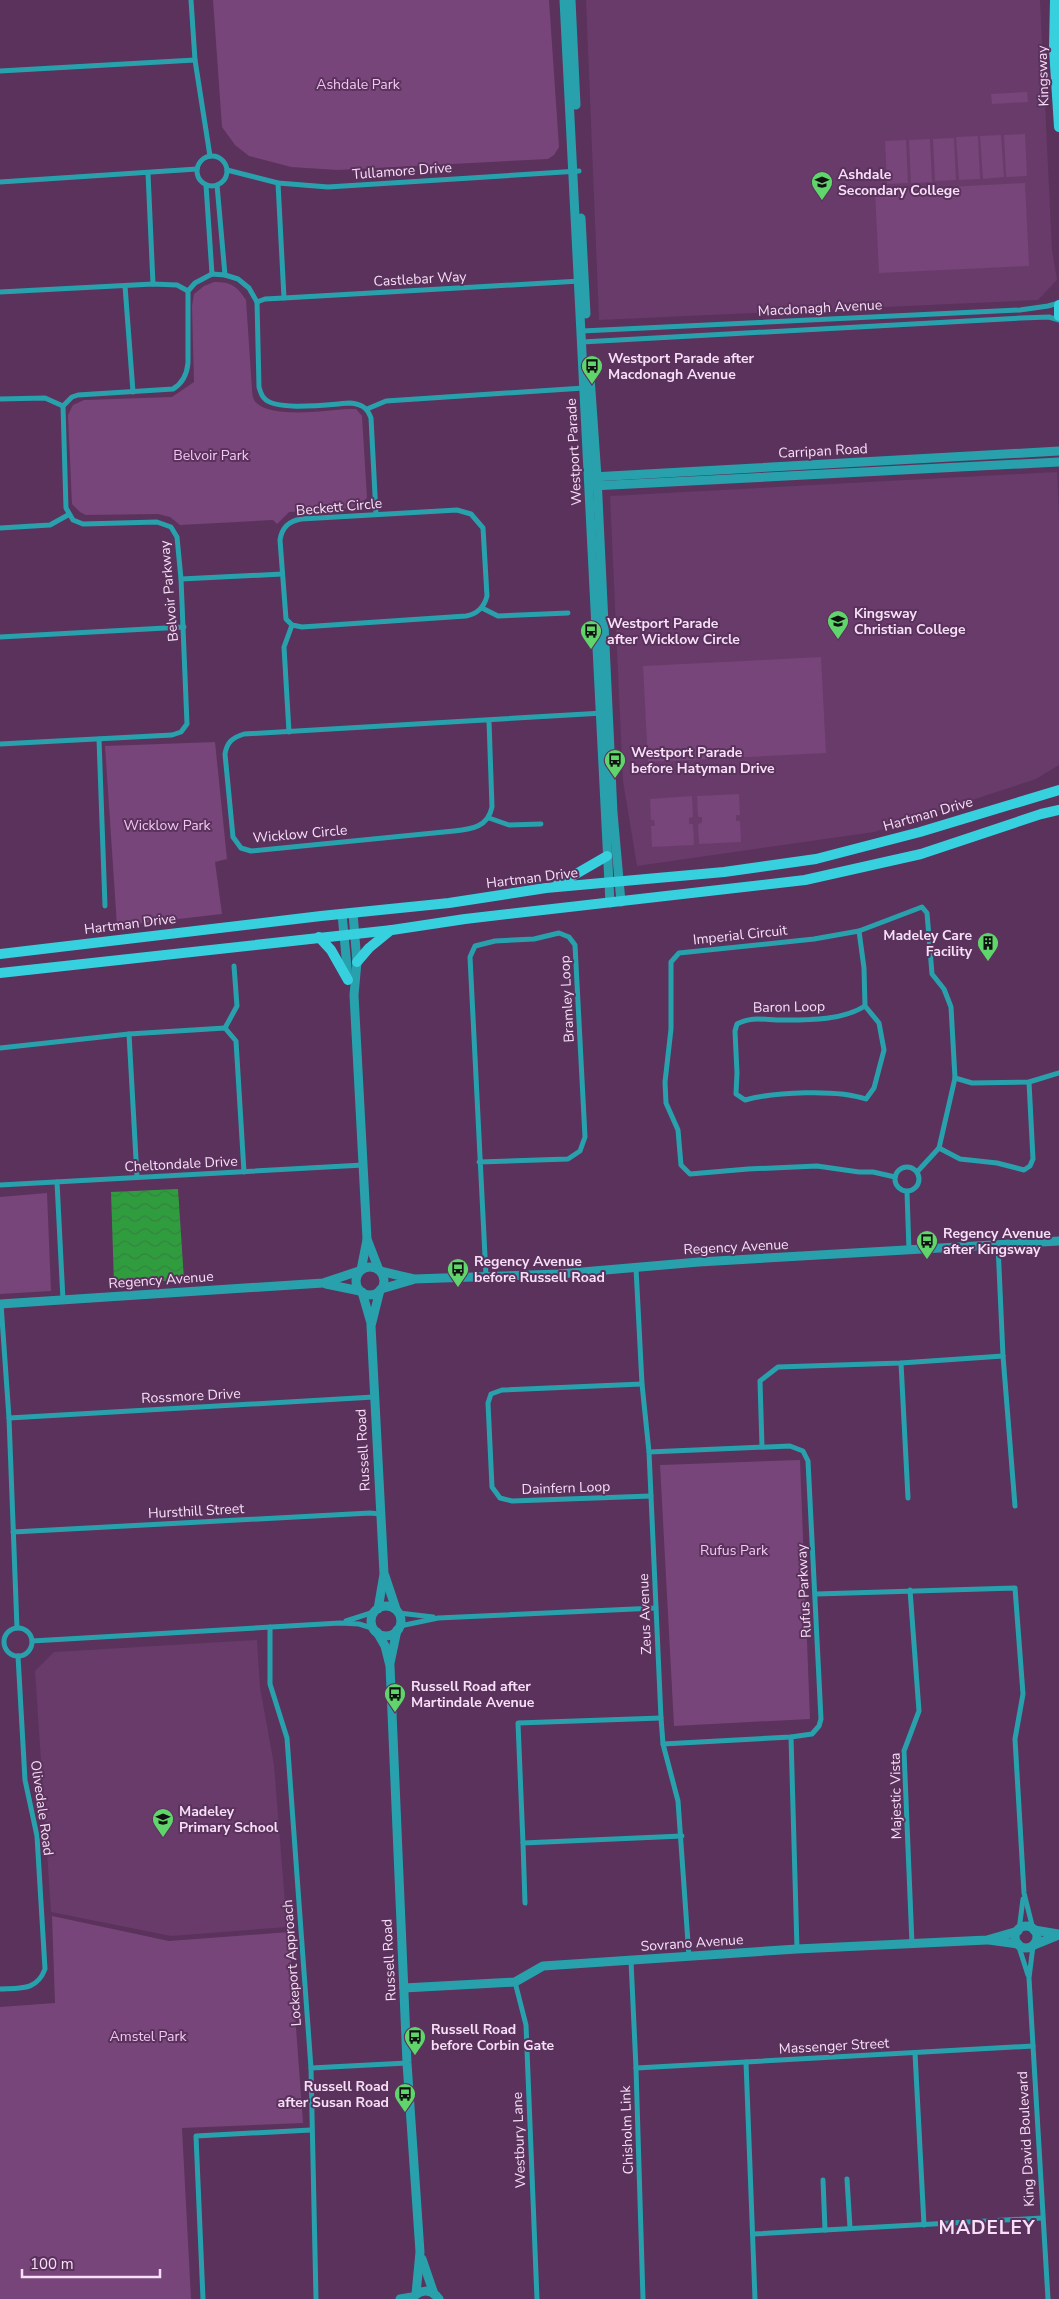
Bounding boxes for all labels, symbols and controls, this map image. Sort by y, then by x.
street label: Kingsway [1032,44,1054,107]
park label: Ashdale Park [316,75,401,94]
street label: Tullamore Drive [351,158,453,184]
place label: Ashdale Secondary College [838,165,960,200]
school or university icon: Ashdale Secondary College [810,170,834,201]
street label: Castlebar Way [373,267,468,291]
street label: Macdonagh Avenue [757,295,883,321]
place label: Westport Parade after Macdonagh Avenue [608,349,754,384]
bus stop icon: Westport Parade after Macdonagh Avenue [580,354,604,385]
street label: Westport Parade [562,398,586,506]
street label: Carripan Road [778,439,868,463]
park label: Belvoir Park [173,446,250,465]
street label: Beckett Circle [295,494,383,520]
street label: Belvoir Parkway [155,539,183,642]
place label: Kingsway Christian College [854,604,966,639]
school or university icon: Kingsway Christian College [826,609,850,640]
place label: Westport Parade after Wicklow Circle [607,614,740,649]
bus stop icon: Westport Parade after Wicklow Circle [579,619,603,650]
place label: Westport Parade before Hatyman Drive [631,743,775,778]
bus stop icon: Westport Parade before Hatyman Drive [603,748,627,779]
street label: Hartman Drive [881,792,975,836]
park label: Wicklow Park [123,816,212,835]
street label: Wicklow Circle [252,820,348,848]
street label: Hartman Drive [485,863,579,893]
street label: Hartman Drive [83,909,177,939]
street label: Imperial Circuit [692,921,788,949]
place label: Madeley Care Facility [883,926,973,961]
building icon: Madeley Care Facility [976,931,1000,962]
street label: Bramley Loop [555,955,579,1043]
street label: Baron Loop [753,997,825,1017]
street label: Cheltondale Drive [124,1152,238,1176]
place label: Regency Avenue after Kingsway [943,1224,1051,1259]
bus stop icon: Regency Avenue after Kingsway [915,1229,939,1260]
street label: Regency Avenue [683,1235,789,1259]
place label: Regency Avenue before Russell Road [474,1252,605,1287]
bus stop icon: Regency Avenue before Russell Road [446,1257,470,1288]
street label: Regency Avenue [108,1267,214,1293]
street label: Rossmore Drive [141,1384,241,1408]
street label: Russell Road [351,1408,375,1492]
street label: Dainfern Loop [521,1477,611,1499]
street label: Hursthill Street [147,1499,245,1523]
park label: Rufus Park [700,1541,769,1560]
street label: Rufus Parkway [792,1543,816,1638]
street label: Zeus Avenue [634,1573,656,1655]
place label: Russell Road after Martindale Avenue [411,1677,535,1712]
bus stop icon: Russell Road after Martindale Avenue [383,1682,407,1713]
street label: Majestic Vista [886,1752,906,1840]
street label: Olivedale Road [26,1759,58,1857]
place label: Madeley Primary School [179,1802,279,1837]
school or university icon: Madeley Primary School [151,1807,175,1838]
street label: Lockeport Approach [278,1899,306,2027]
street label: Russell Road [377,1918,401,2002]
street label: Sovrano Avenue [640,1930,744,1956]
place label: Russell Road before Corbin Gate [431,2020,554,2055]
bus stop icon: Russell Road before Corbin Gate [403,2025,427,2056]
park label: Amstel Park [110,2027,187,2046]
street label: Massenger Street [778,2034,890,2058]
street label: King David Boulevard [1013,2071,1039,2207]
place label: Russell Road after Susan Road [278,2077,389,2112]
bus stop icon: Russell Road after Susan Road [393,2082,417,2113]
street label: Chisholm Link [616,2084,638,2175]
street label: Westbury Lane [508,2092,530,2188]
district label: MADELEY [938,2215,1036,2241]
scale bar [22,2246,160,2278]
text: 100 m [30,2254,74,2274]

